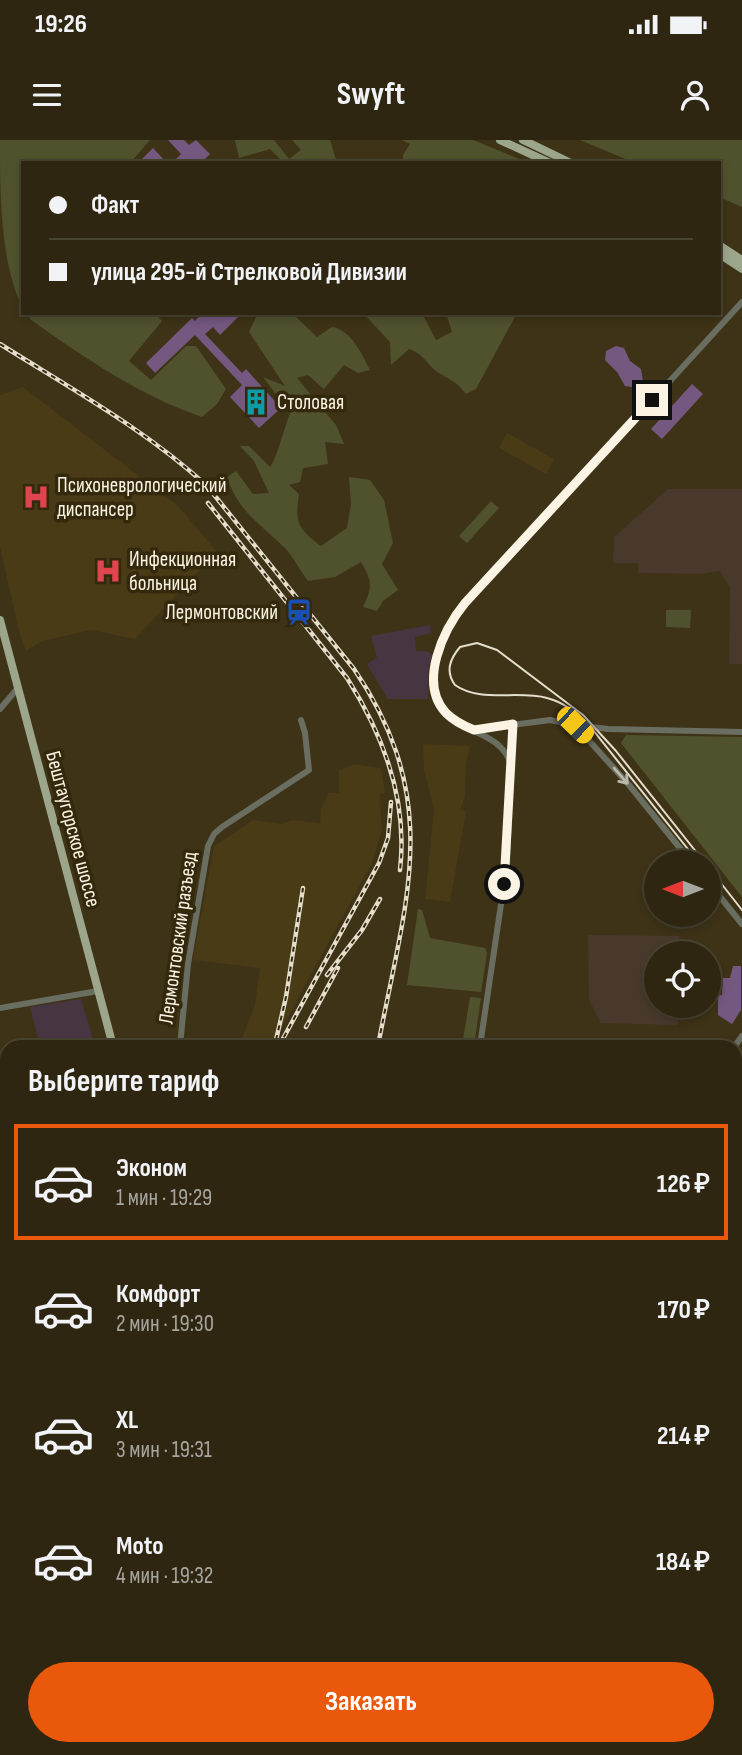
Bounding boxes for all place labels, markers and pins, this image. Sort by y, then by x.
building icon: Столовая [241,387,271,417]
place label: Столовая [277,390,344,415]
place label: Психоневрологический диспансер [57,473,226,522]
hospital icon: Психоневрологический диспансер [21,482,51,512]
place label: Инфекционная больница [129,547,236,596]
hospital icon: Инфекционная больница [93,556,123,586]
station icon: Лермонтовский [284,597,314,627]
place label: Лермонтовский [166,600,278,625]

